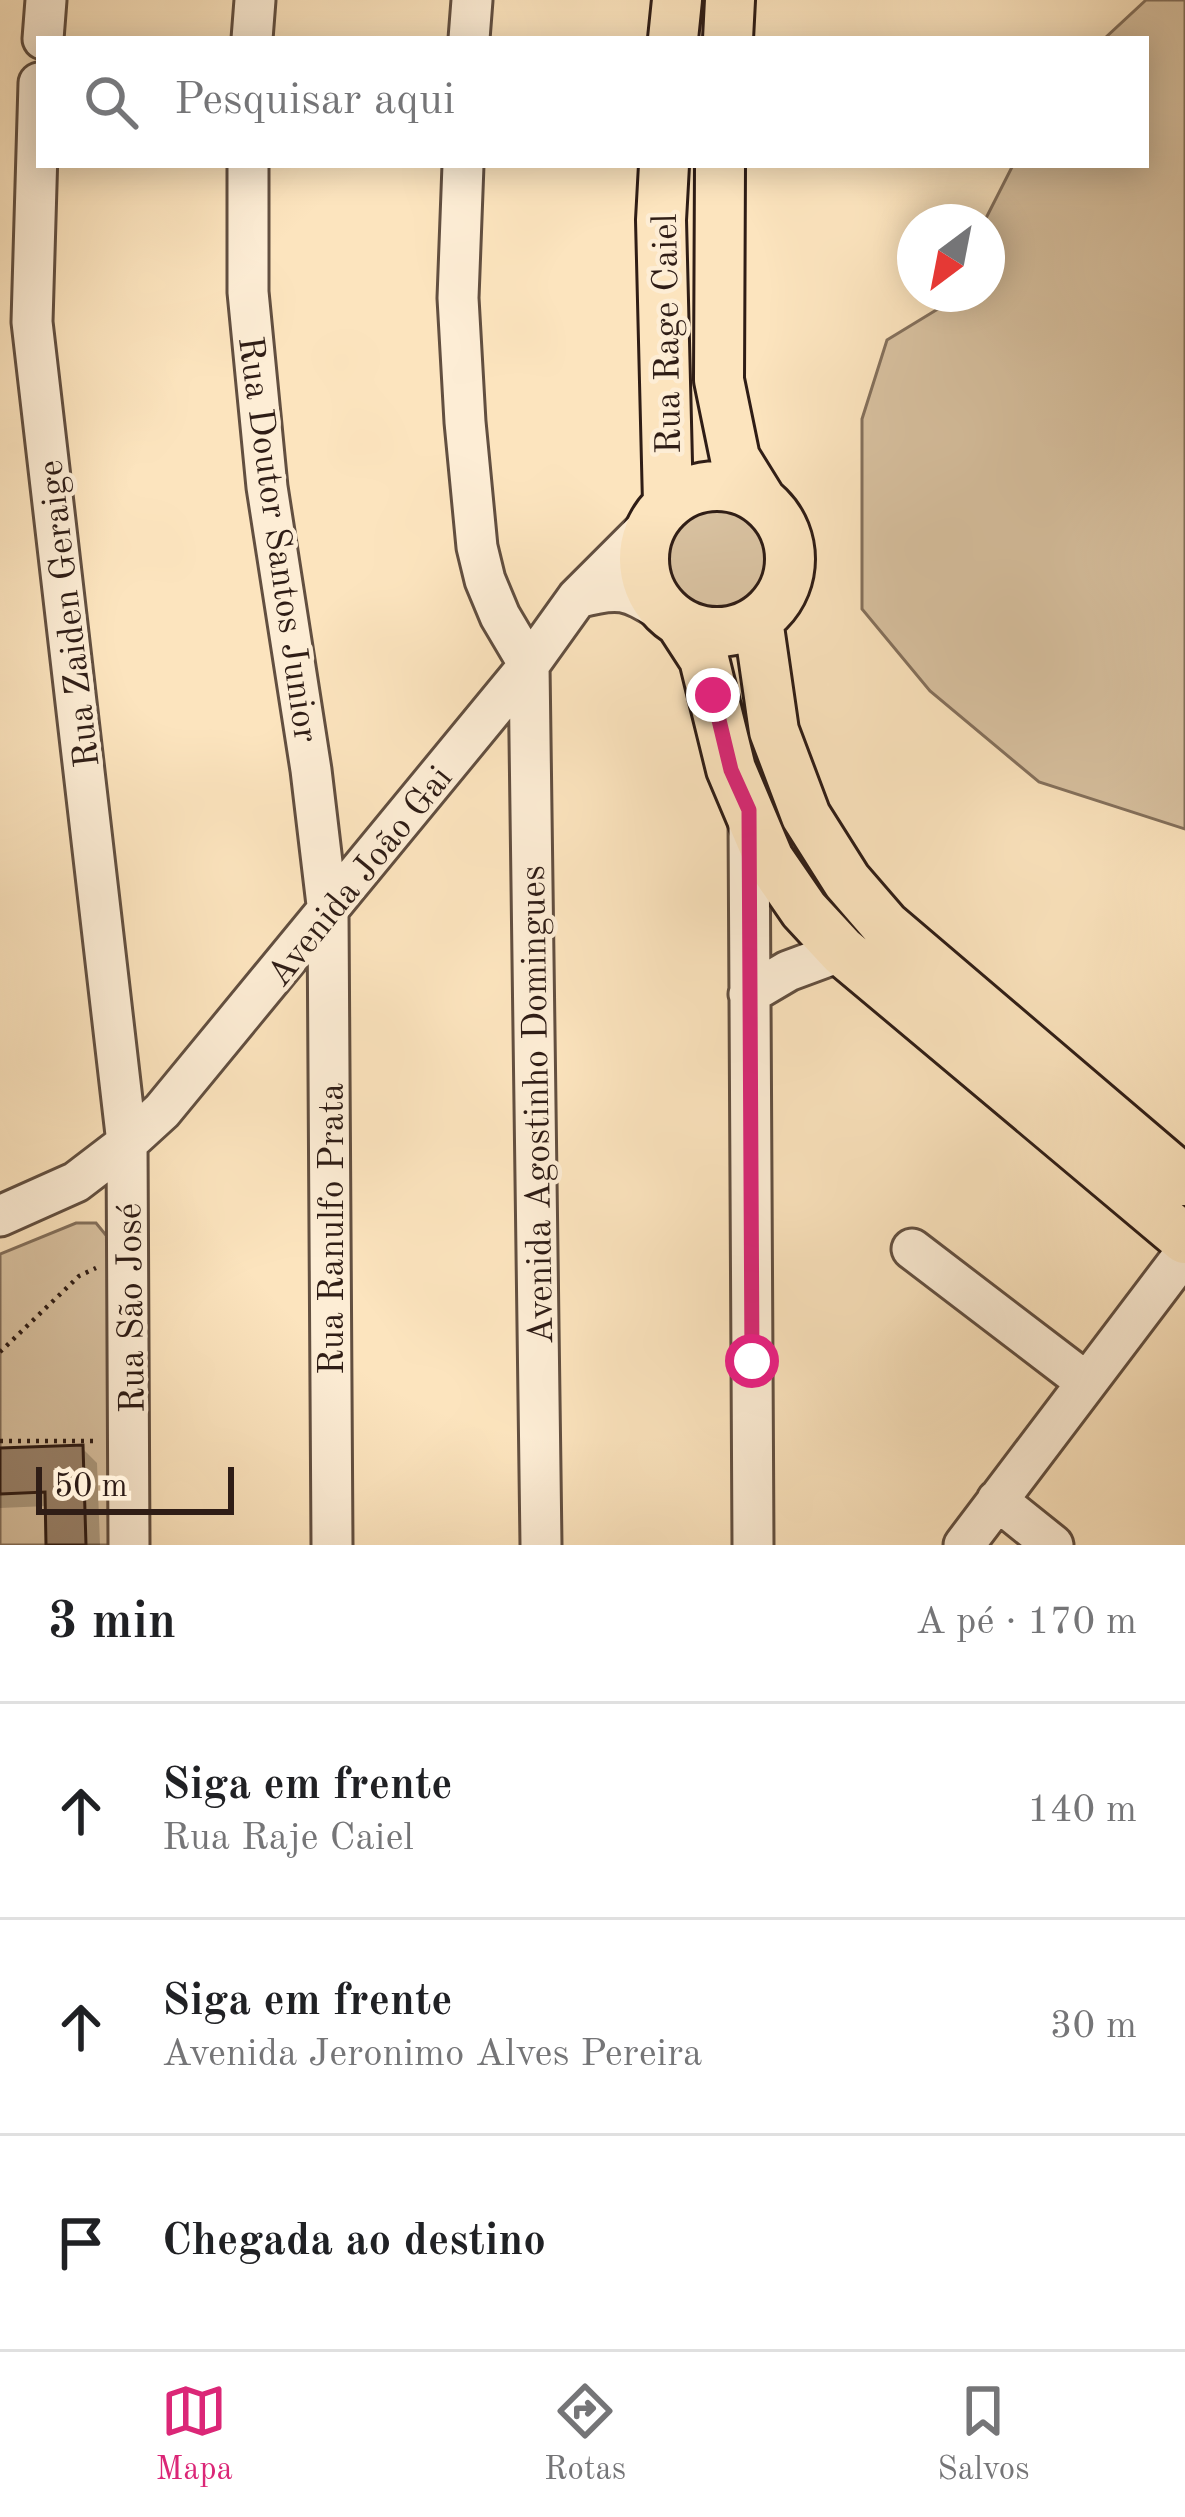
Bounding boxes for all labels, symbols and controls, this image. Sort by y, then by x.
search box [36,36,1149,168]
icon: search [78,69,144,135]
text: Pesquisar aqui [174,79,455,124]
north arrow [897,204,1005,312]
street label: Rua Rage Caiel [649,213,689,454]
street label: Rua Doutor Santos Junior [230,334,322,745]
street label: Rua Zaiden Geraige [34,458,108,769]
route end [686,668,740,722]
street label: Avenida João Gai [262,761,460,994]
street label: Avenida Agostinho Domingues [517,865,561,1345]
street label: Rua Ranulfo Prata [316,1083,352,1375]
street label: Rua São José [113,1202,153,1413]
route start [725,1334,779,1388]
scale bar [36,1461,234,1514]
text: 50 m [54,1471,128,1504]
text: 3 min [48,1598,176,1649]
text: A pé · 170 m [916,1603,1137,1642]
text: Siga em frente [162,1764,453,1809]
icon: ahead [48,1778,114,1844]
text: 140 m [1027,1791,1137,1830]
text: Rua Raje Caiel [162,1819,414,1858]
text: Siga em frente [162,1980,453,2025]
icon: ahead [48,1994,114,2060]
text: 30 m [1050,2007,1137,2046]
text: Avenida Jeronimo Alves Pereira [162,2035,702,2074]
icon: arrive [48,2210,114,2276]
text: Chegada ao destino [162,2220,546,2265]
tab: Mapa [156,2378,233,2491]
tab: Rotas [544,2378,626,2491]
tab: Salvos [937,2378,1029,2491]

